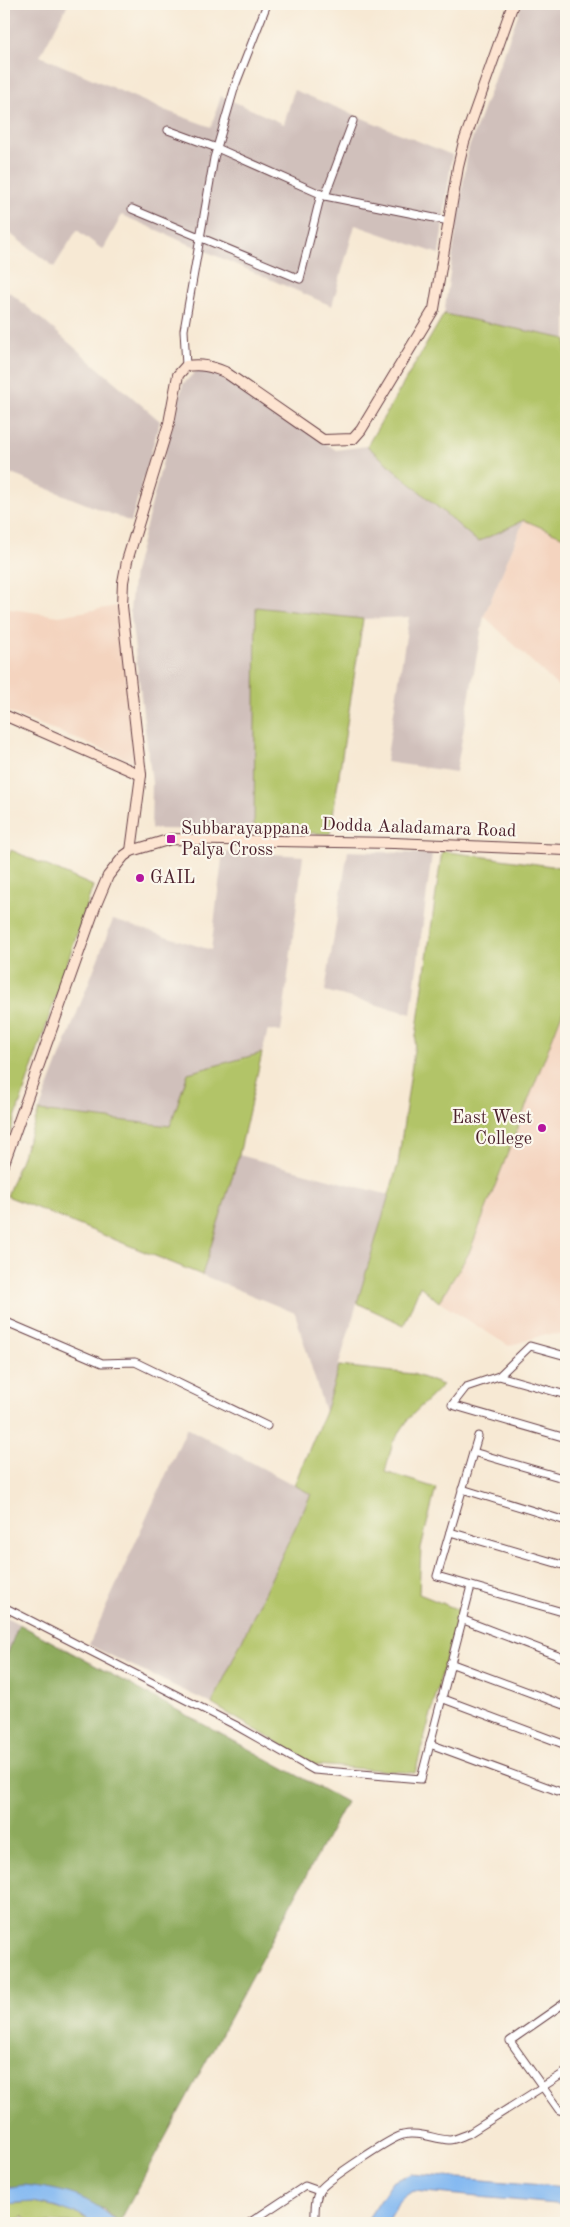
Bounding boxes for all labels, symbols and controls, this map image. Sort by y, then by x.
street label: Dodda Aaladamara Road [321,816,517,840]
place label: Subbarayappana Palya Cross [181,820,309,859]
marker: Subbarayappana Palya Cross [165,833,177,845]
place label: GAIL [150,869,195,887]
marker: GAIL [134,872,146,884]
place label: East West College [452,1109,532,1148]
marker: East West College [536,1122,548,1134]

